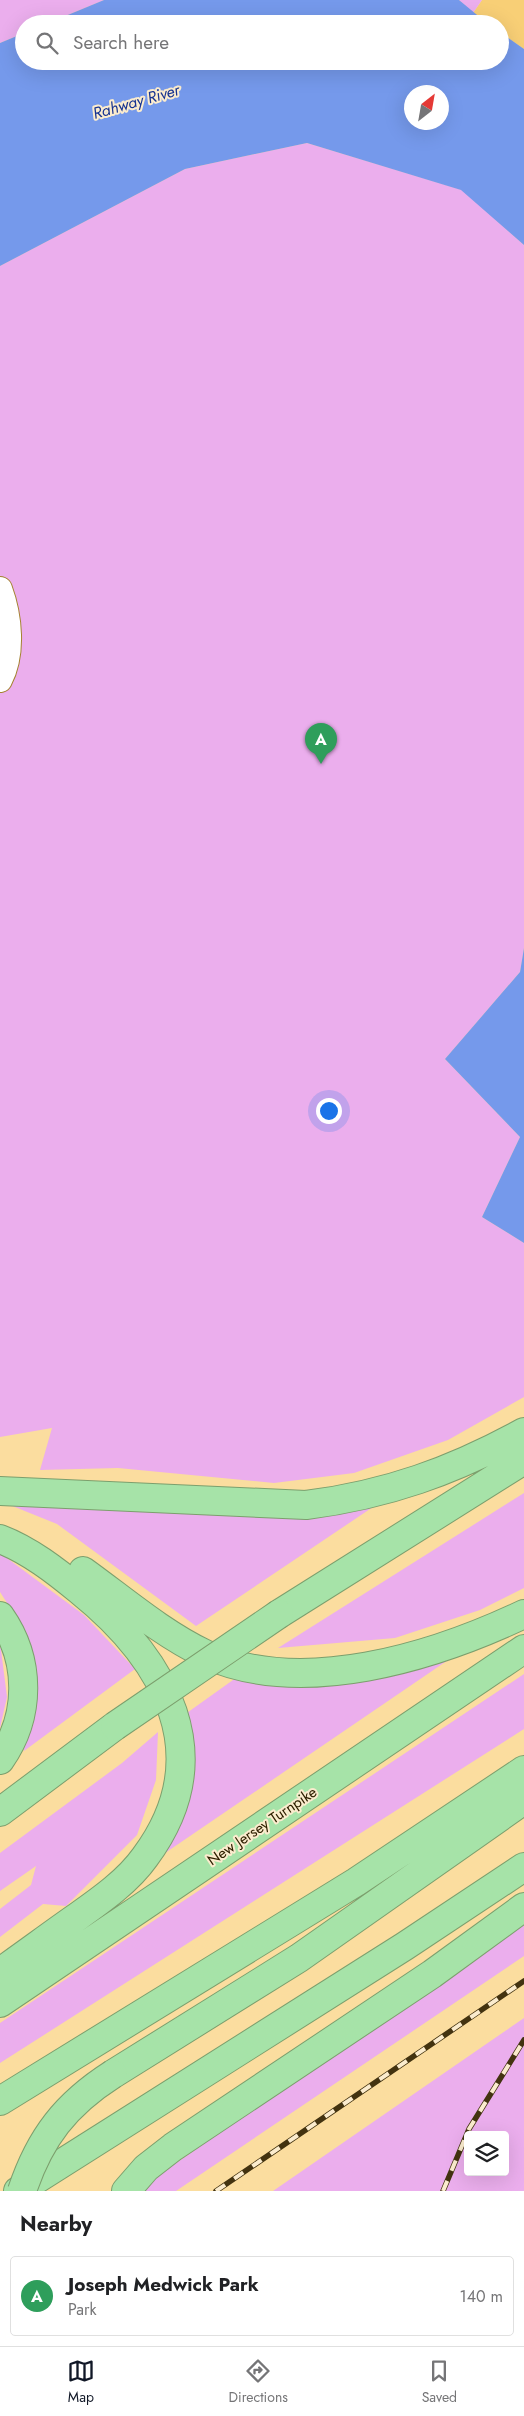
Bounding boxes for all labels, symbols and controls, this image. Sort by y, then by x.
search box [15,15,509,70]
icon: search [33,29,61,57]
text: Search here [73,29,169,56]
water label: Rahway River [90,78,184,125]
north arrow [404,85,449,130]
pin: A [305,723,337,764]
your location [316,1098,342,1124]
street label: New Jersey Turnpike [203,1781,321,1871]
map controls [464,2131,509,2176]
button: layers [464,2131,509,2176]
text: Nearby [20,2209,92,2239]
text: Joseph Medwick Park [68,2271,259,2298]
text: A [31,2285,43,2308]
text: 140 m [460,2285,503,2308]
text: Park [68,2298,97,2321]
tab: Map [67,2357,95,2407]
tab: Directions [229,2357,288,2407]
tab: Saved [422,2357,457,2407]

